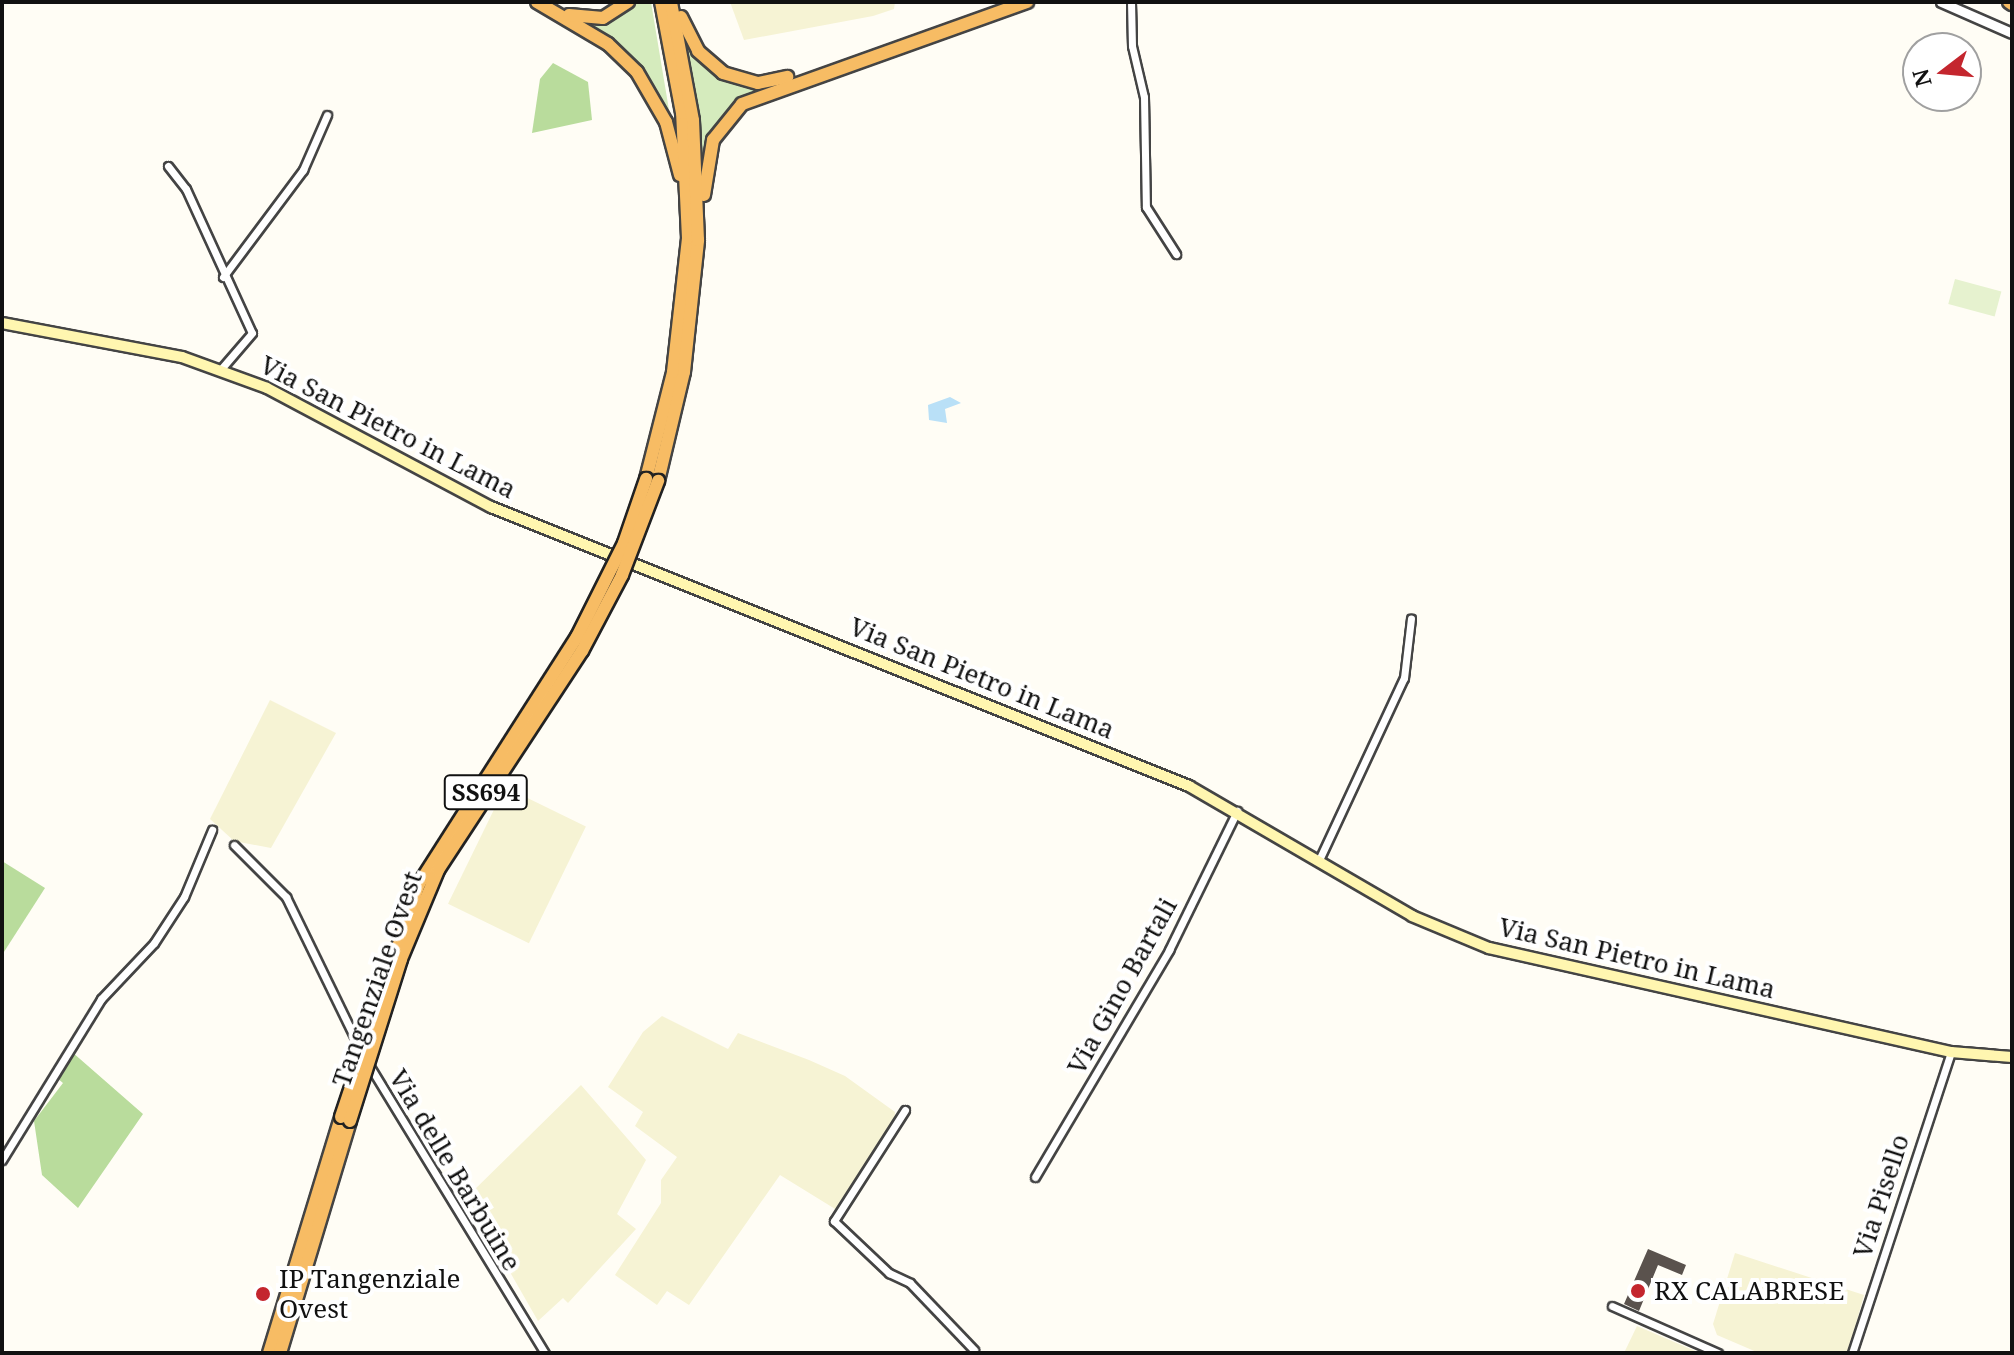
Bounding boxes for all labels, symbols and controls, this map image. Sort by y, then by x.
north arrow [1902,32,1982,112]
text: N [1904,66,1938,91]
street label: Via San Pietro in Lama [255,349,521,505]
street label: Via San Pietro in Lama [845,611,1119,745]
road number: SS694 [442,772,530,812]
street label: Tangenziale Ovest [326,867,428,1091]
street label: Via Gino Bartali [1061,892,1183,1080]
street label: Via San Pietro in Lama [1496,911,1778,1005]
street label: Via delle Barbuine [383,1064,527,1276]
street label: Via Pisello [1846,1130,1916,1262]
place label: IP Tangenziale Ovest [279,1263,460,1324]
place label: RX CALABRESE [1654,1275,1844,1307]
marker: RX CALABRESE [1629,1282,1647,1300]
marker: IP Tangenziale Ovest [254,1285,272,1303]

